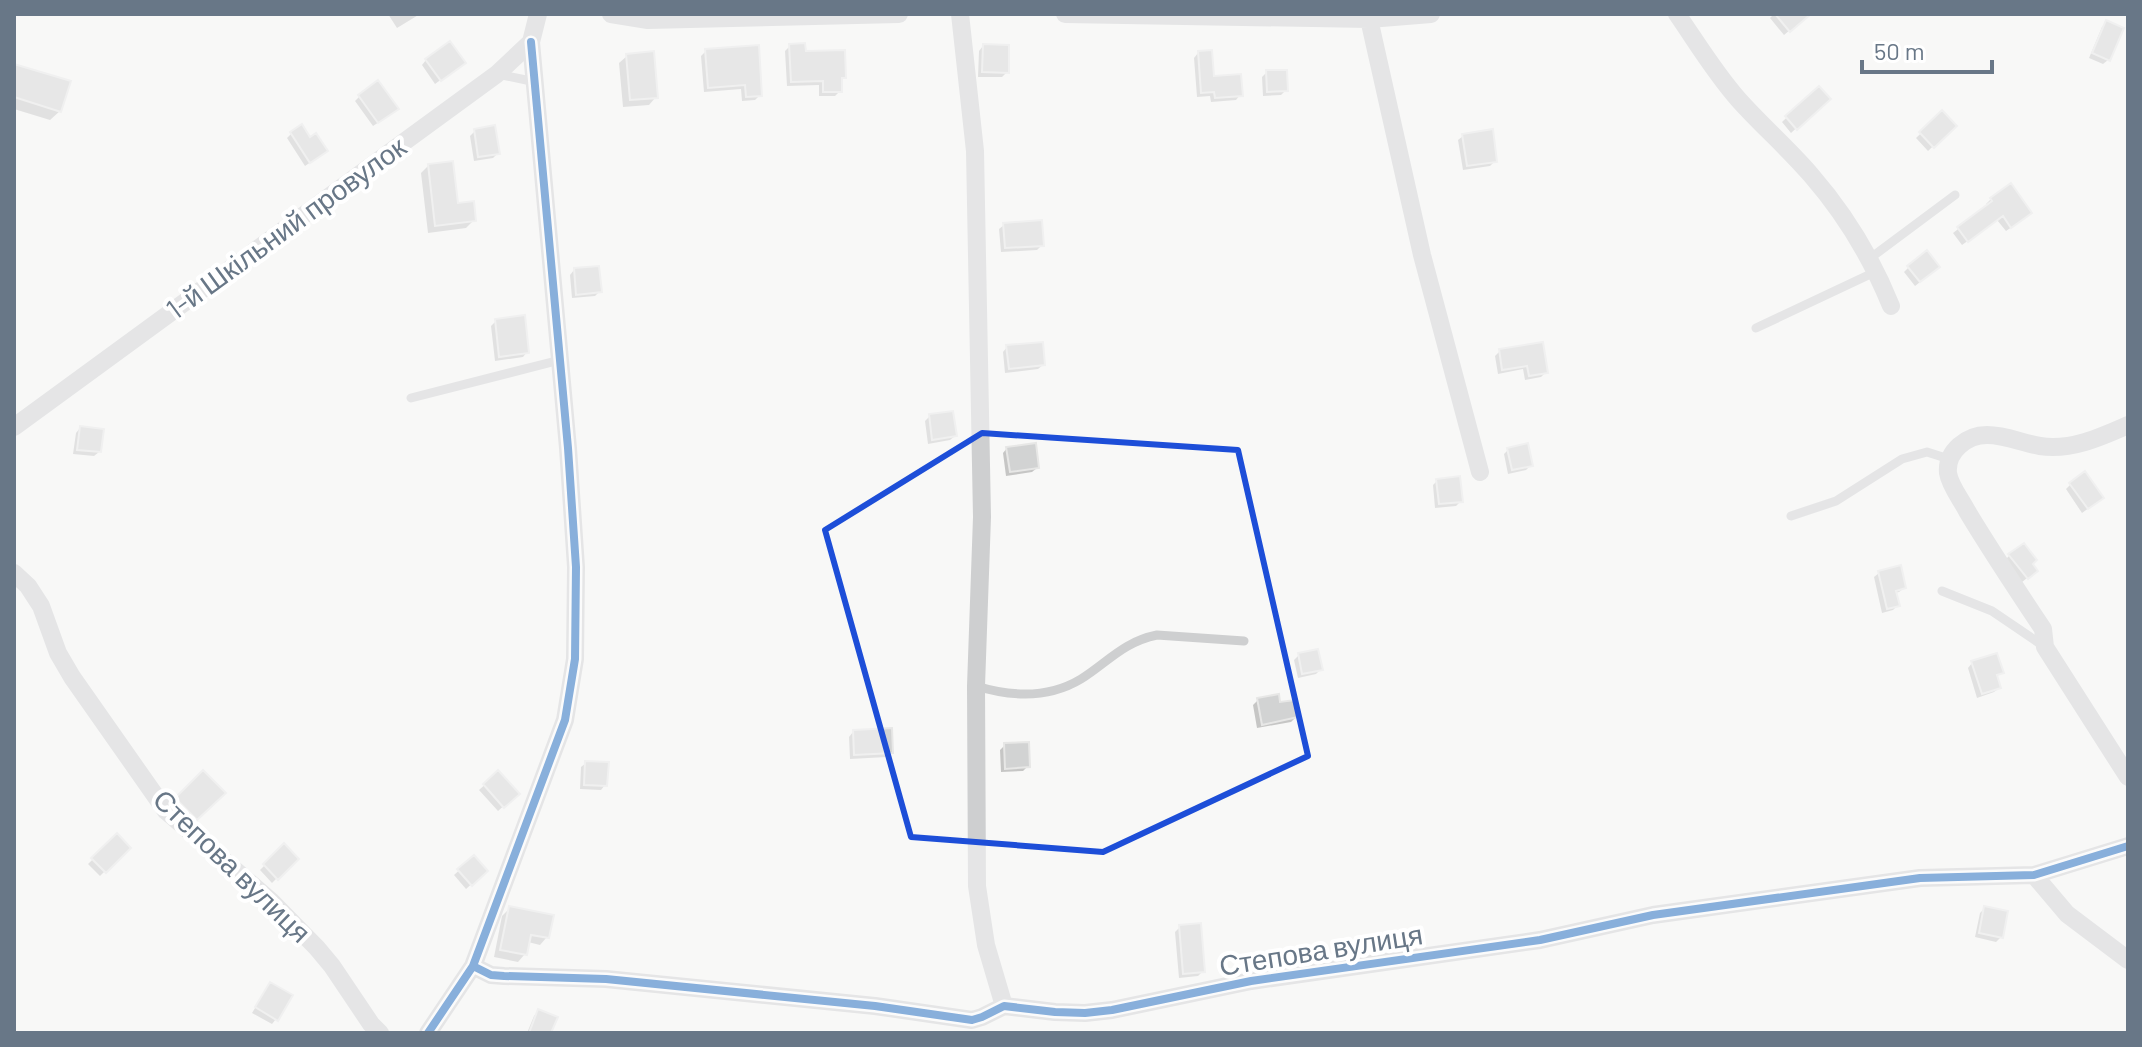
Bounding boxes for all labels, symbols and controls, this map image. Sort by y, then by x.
scale bar [1862,24,1992,74]
text: 50 m [1874,36,1925,65]
street label: 1-й Шкільний провулок [159,128,412,326]
street label: Степова вулиця [147,782,318,949]
street label: Степова вулиця [1217,916,1425,982]

